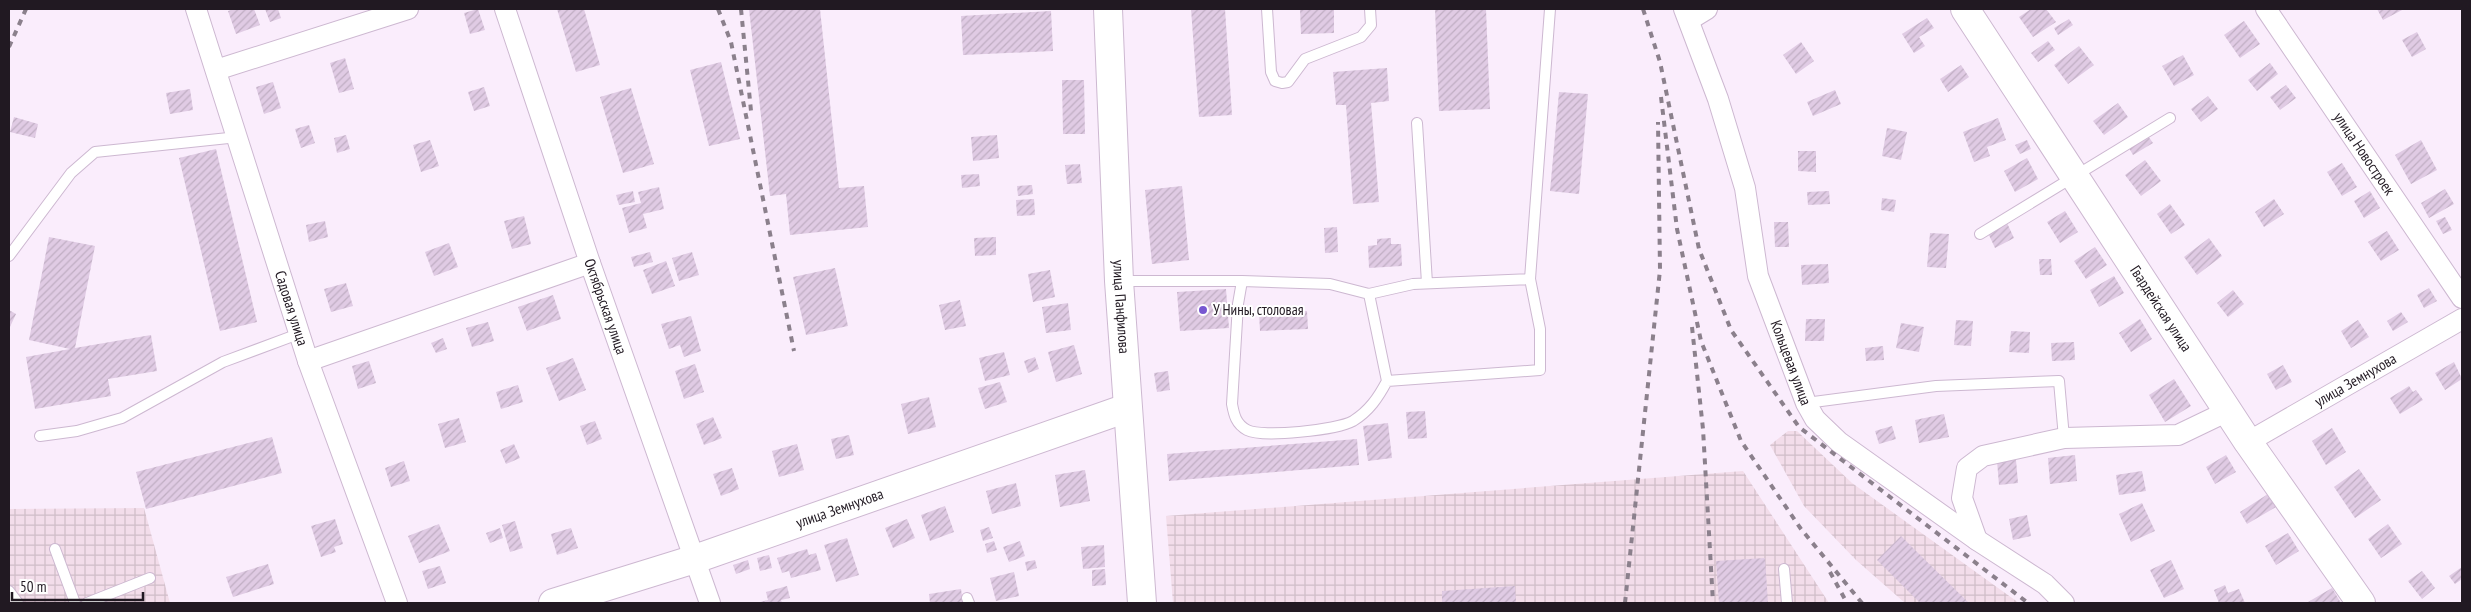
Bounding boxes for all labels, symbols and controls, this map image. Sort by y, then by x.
street label: улица Новостроек [2330,108,2400,199]
street label: Октябрьская улица [580,256,631,357]
street label: улица Панфилова [1109,259,1134,354]
street label: Гвардейская улица [2126,262,2196,355]
street label: Садовая улица [271,268,313,348]
place label: У Нины, столовая [1213,300,1304,319]
marker: У Нины, столовая [1197,304,1209,316]
street label: Кольцевая улица [1767,317,1816,408]
street label: улица Земнухова [2311,349,2400,411]
street label: улица Земнухова [793,484,886,532]
scale bar [12,570,144,602]
text: 50 m [20,577,46,596]

